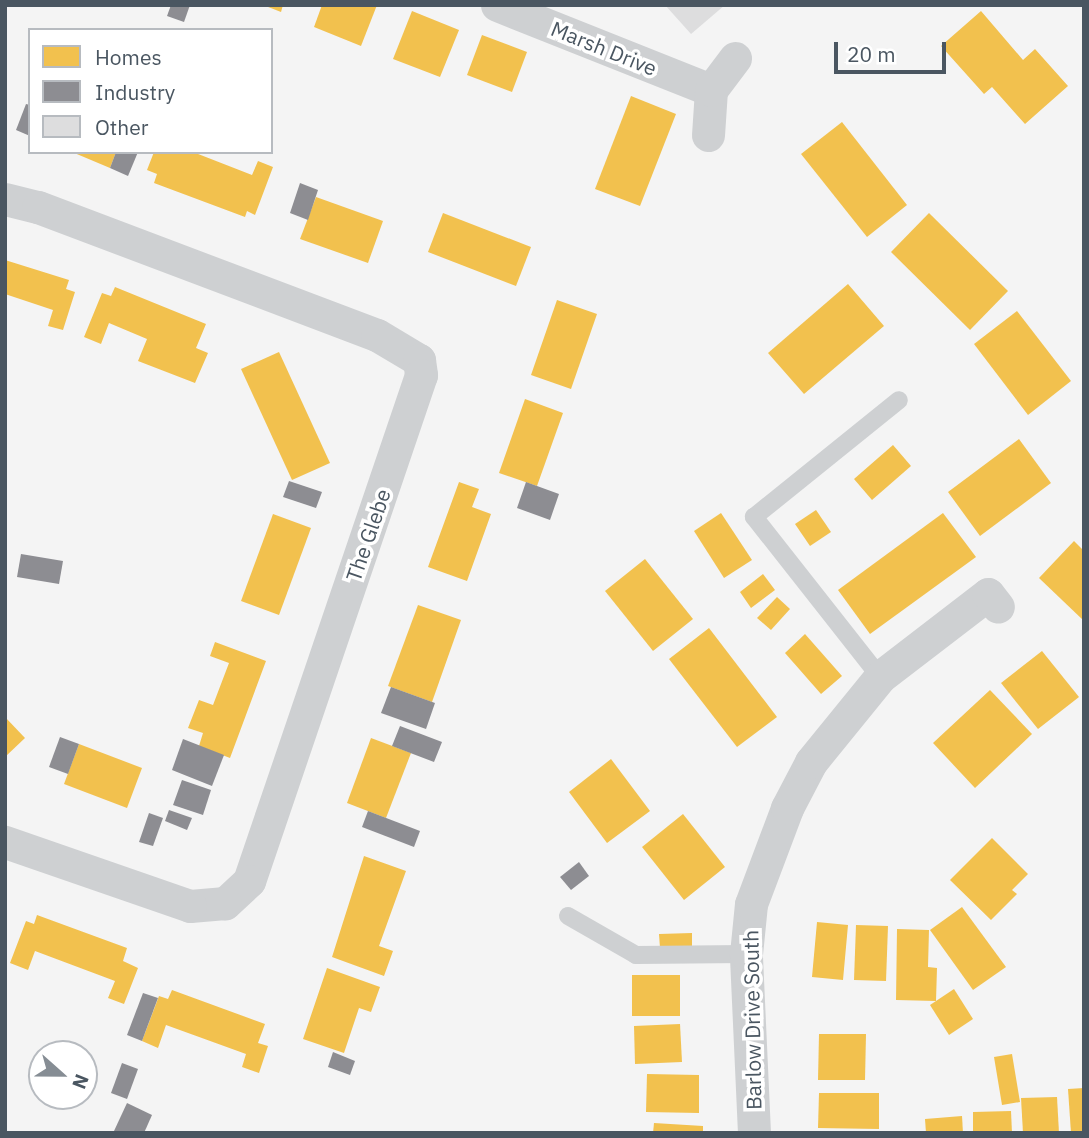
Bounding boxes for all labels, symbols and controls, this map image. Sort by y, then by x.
street label: Marsh Drive [547,15,661,81]
legend [28,28,273,154]
scale bar [837,28,949,72]
text: 20 m [847,40,896,68]
text: Homes [95,43,162,71]
text: Industry [95,78,175,106]
text: Other [95,113,148,141]
street label: The Glebe [340,486,396,584]
street label: Barlow Drive South [738,930,766,1110]
north arrow [28,1040,98,1110]
text: N [67,1071,94,1093]

